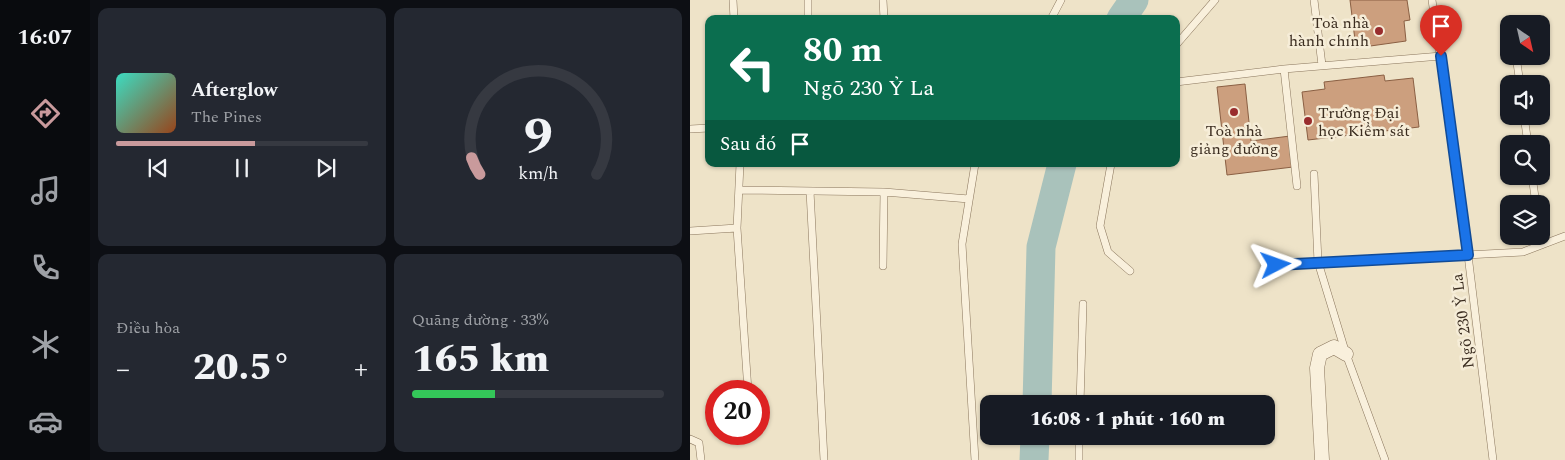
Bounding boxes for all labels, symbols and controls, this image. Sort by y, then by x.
pin [1420,5,1462,56]
place label: Toà nhà hành chính [1289,11,1369,53]
icon: arrive [1427,12,1455,40]
north arrow [1500,15,1550,65]
map controls [1500,15,1550,245]
text: 16:07 [17,21,73,54]
text: 80 m [803,24,883,77]
marker: Toà nhà hành chính [1373,25,1385,37]
icon: left [720,35,785,100]
text: Ngõ 230 Ỷ La [803,72,934,105]
button: sound [1500,75,1550,125]
text: Afterglow [191,76,278,105]
icon: directions [28,96,63,131]
text: 9 [523,98,553,177]
place label: Trường Đại học Kiểm sát [1318,101,1410,143]
text: The Pines [191,105,262,129]
marker: Toà nhà giảng đường [1228,106,1240,118]
marker: Trường Đại học Kiểm sát [1302,115,1314,127]
place label: Toà nhà giảng đường [1190,119,1278,161]
text: Sau đó [720,130,776,159]
icon: arrive [786,130,814,158]
button: search [1500,135,1550,185]
icon: previous [144,154,172,182]
icon: pause [228,154,256,182]
icon: next [312,154,340,182]
text: km/h [518,160,558,187]
icon: music [28,173,63,208]
button: layers [1500,195,1550,245]
position arrow [1249,238,1301,290]
icon: phone [28,250,63,285]
street label: Ngõ 230 Ỷ La [1445,272,1481,370]
text: Quãng đường · 33% [412,308,548,332]
text: Điều hòa [116,316,180,340]
icon: climate [28,327,63,362]
text: 165 km [412,331,549,389]
text: 20.5° [193,339,291,397]
text: − [116,348,130,391]
text: + [354,348,368,391]
speed limit sign: 20 [705,380,770,445]
icon: car [28,404,63,439]
text: 16:08 · 1 phút · 160 m [1030,405,1225,434]

